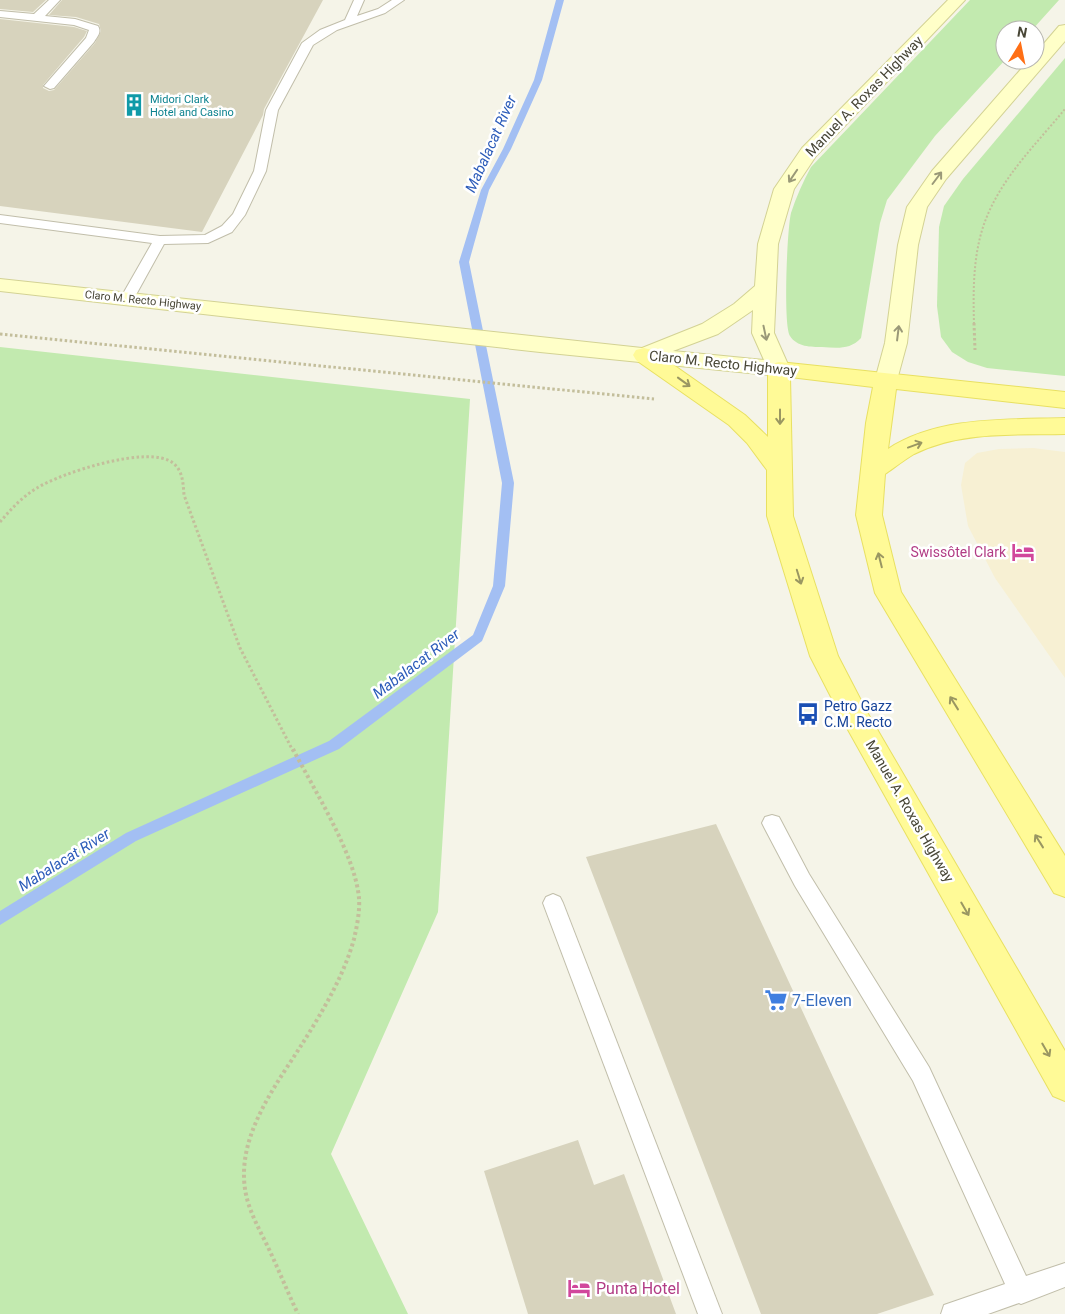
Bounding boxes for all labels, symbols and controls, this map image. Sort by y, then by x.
north arrow [995,20,1045,70]
text: N [1016,23,1029,41]
street label: Manuel A. Roxas Highway [802,32,926,160]
building icon: Midori Clark Hotel and Casino [121,92,147,118]
water label: Mabalacat River [462,92,521,195]
place label: Midori Clark Hotel and Casino [150,93,234,119]
one-way arrow [787,169,798,183]
one-way arrow [932,171,942,185]
street label: Claro M. Recto Highway [84,288,202,313]
one-way arrow [761,325,771,341]
one-way arrow [893,325,903,341]
street label: Claro M. Recto Highway [648,347,798,379]
one-way arrow [677,377,691,387]
one-way arrow [775,409,785,425]
one-way arrow [907,440,922,449]
hotel icon: Swissôtel Clark [1010,539,1036,565]
place label: Swissôtel Clark [910,544,1007,560]
one-way arrow [875,552,884,568]
one-way arrow [795,569,805,585]
water label: Mabalacat River [369,625,464,703]
one-way arrow [948,696,959,710]
place label: Petro Gazz C.M. Recto [824,698,892,730]
bus stop icon: Petro Gazz C.M. Recto [795,701,821,727]
street label: Manuel A. Roxas Highway [863,737,957,885]
water label: Mabalacat River [15,824,114,895]
one-way arrow [1034,835,1044,849]
one-way arrow [961,901,971,916]
supermarket icon: 7-Eleven [763,987,789,1013]
place label: 7-Eleven [792,991,852,1010]
one-way arrow [1041,1042,1051,1057]
hotel icon: Punta Hotel [566,1275,592,1301]
place label: Punta Hotel [596,1279,680,1298]

